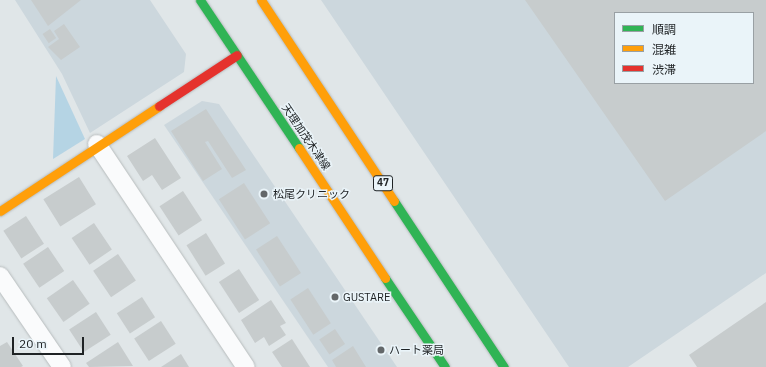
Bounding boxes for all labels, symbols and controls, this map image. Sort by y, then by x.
legend [614,12,754,84]
text: 順調 [652,22,676,37]
text: 混雑 [652,42,676,57]
text: 渋滞 [652,62,676,77]
street label: 天理加茂木津線 [279,101,333,173]
road number: 47 [373,175,393,191]
place label: 松尾クリニック [273,187,350,201]
marker: 松尾クリニック [258,188,270,200]
place label: GUSTARE [343,290,390,304]
marker: GUSTARE [330,292,340,302]
scale bar [14,329,86,355]
text: 20 m [19,336,47,351]
place label: ハート薬局 [389,343,444,357]
marker: ハート薬局 [376,345,386,355]

